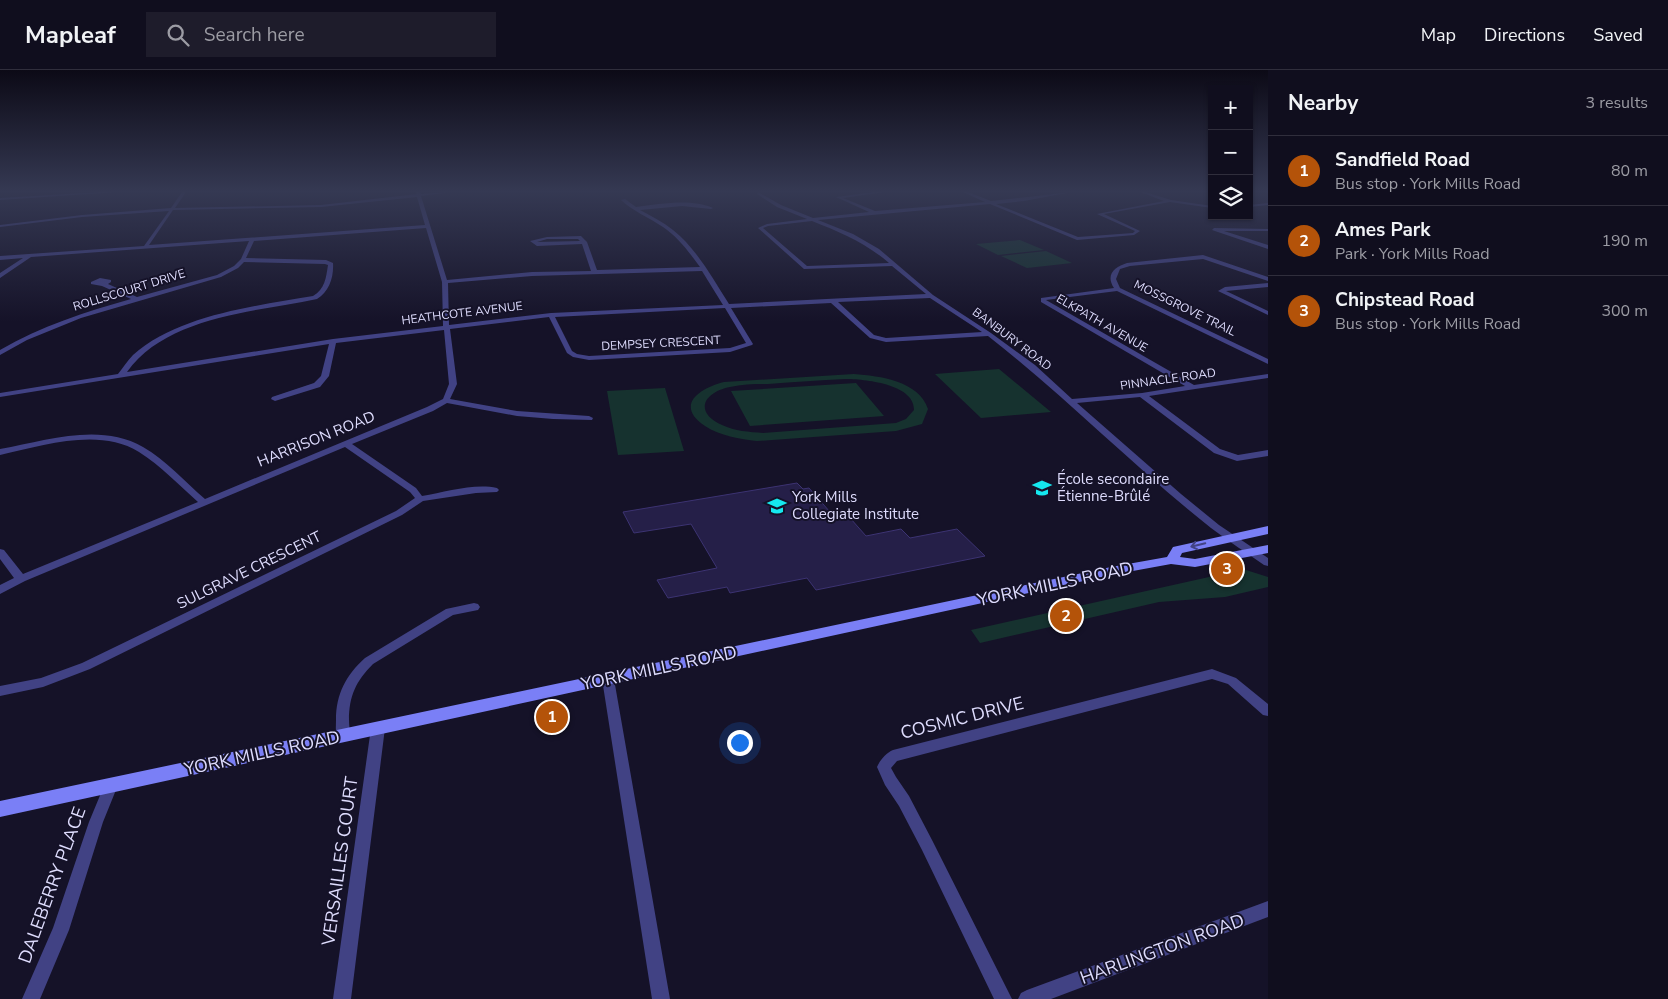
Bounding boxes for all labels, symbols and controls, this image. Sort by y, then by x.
search box [146,12,496,57]
text: Mapleaf [25,19,116,51]
icon: search [164,21,192,49]
text: Search here [204,22,305,48]
text: Map [1421,23,1456,47]
text: Directions [1484,23,1565,47]
text: Saved [1593,23,1643,47]
map controls [1208,85,1253,220]
button: + [1208,85,1253,130]
text: Nearby [1288,89,1358,117]
text: 3 results [1586,92,1648,114]
button: − [1208,130,1253,175]
text: Sandfield Road [1335,147,1470,173]
text: 1 [1299,160,1309,182]
text: 80 m [1611,160,1648,182]
text: Bus stop · York Mills Road [1335,173,1521,195]
button: layers [1208,175,1253,220]
text: Ames Park [1335,217,1430,243]
text: 2 [1299,230,1309,252]
text: 190 m [1601,230,1648,252]
text: Park · York Mills Road [1335,243,1490,265]
street label: ROLLSCOURT DRIVE [71,265,187,315]
street label: MOSSGROVE TRAIL [1131,276,1239,340]
text: Chipstead Road [1335,287,1474,313]
street label: ELKPATH AVENUE [1053,290,1151,356]
street label: HEATHCOTE AVENUE [401,298,523,328]
text: 3 [1299,300,1309,322]
text: 300 m [1601,300,1648,322]
street label: BANBURY ROAD [969,304,1055,374]
text: Bus stop · York Mills Road [1335,313,1521,335]
street label: DEMPSEY CRESCENT [601,332,722,354]
street label: PINNACLE ROAD [1119,364,1217,394]
street label: HARRISON ROAD [254,406,378,472]
place label: École secondaire Étienne-Brûlé [1057,469,1169,506]
school or university icon: École secondaire Étienne-Brûlé [1031,477,1053,499]
place label: York Mills Collegiate Institute [791,487,919,524]
school or university icon: York Mills Collegiate Institute [766,495,788,517]
street label: SULGRAVE CRESCENT [173,526,325,614]
one-way arrow [1190,541,1206,550]
pin: 3 [1211,550,1243,588]
street label: YORK MILLS ROAD [974,556,1135,612]
pin: 2 [1050,597,1082,635]
street label: YORK MILLS ROAD [578,640,739,696]
street label: COSMIC DRIVE [898,691,1026,745]
pin: 1 [536,698,568,736]
street label: YORK MILLS ROAD [181,725,342,781]
your location [727,730,753,756]
street label: VERSAILLES COURT [316,775,364,948]
street label: DALEBERRY PLACE [13,803,91,967]
street label: HARLINGTON ROAD [1077,908,1247,990]

